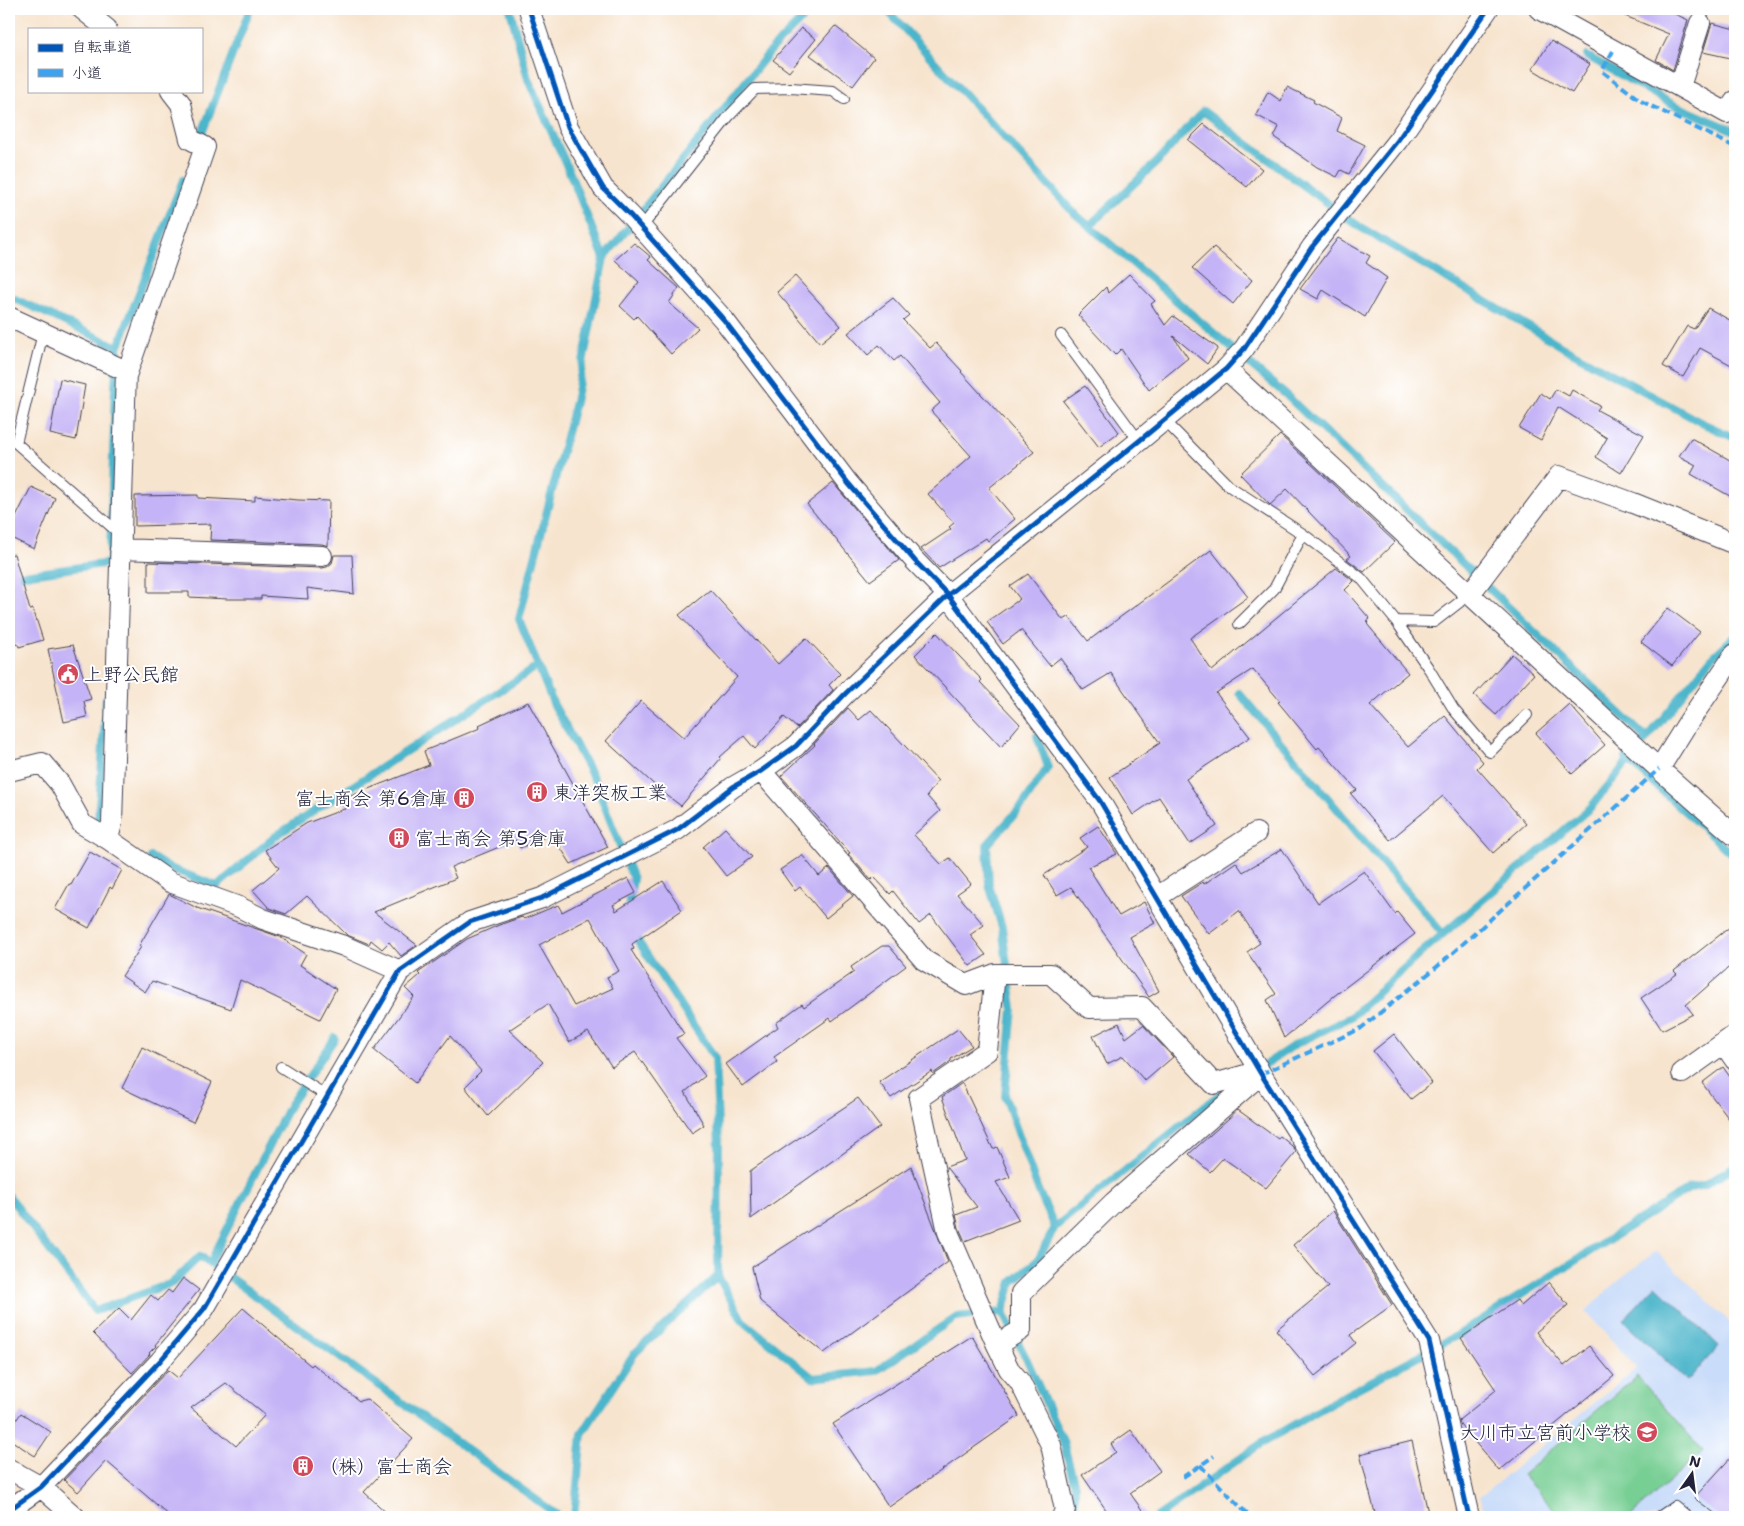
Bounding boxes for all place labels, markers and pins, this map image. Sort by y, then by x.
public building icon: 上野公民館 [56,662,80,686]
place label: 上野公民館 [84,662,179,687]
building icon: 東洋突板工業 [525,780,549,804]
place label: 東洋突板工業 [553,780,667,805]
place label: 富士商会 第6倉庫 [295,786,448,811]
building icon: 富士商会 第6倉庫 [452,786,476,810]
building icon: 富士商会 第5倉庫 [387,826,411,850]
place label: 富士商会 第5倉庫 [415,826,566,851]
place label: 大川市立宮前小学校 [1460,1420,1631,1445]
school or university icon: 大川市立宮前小学校 [1635,1420,1659,1444]
building icon: （株）富士商会 [291,1454,315,1478]
place label: （株）富士商会 [319,1454,452,1479]

